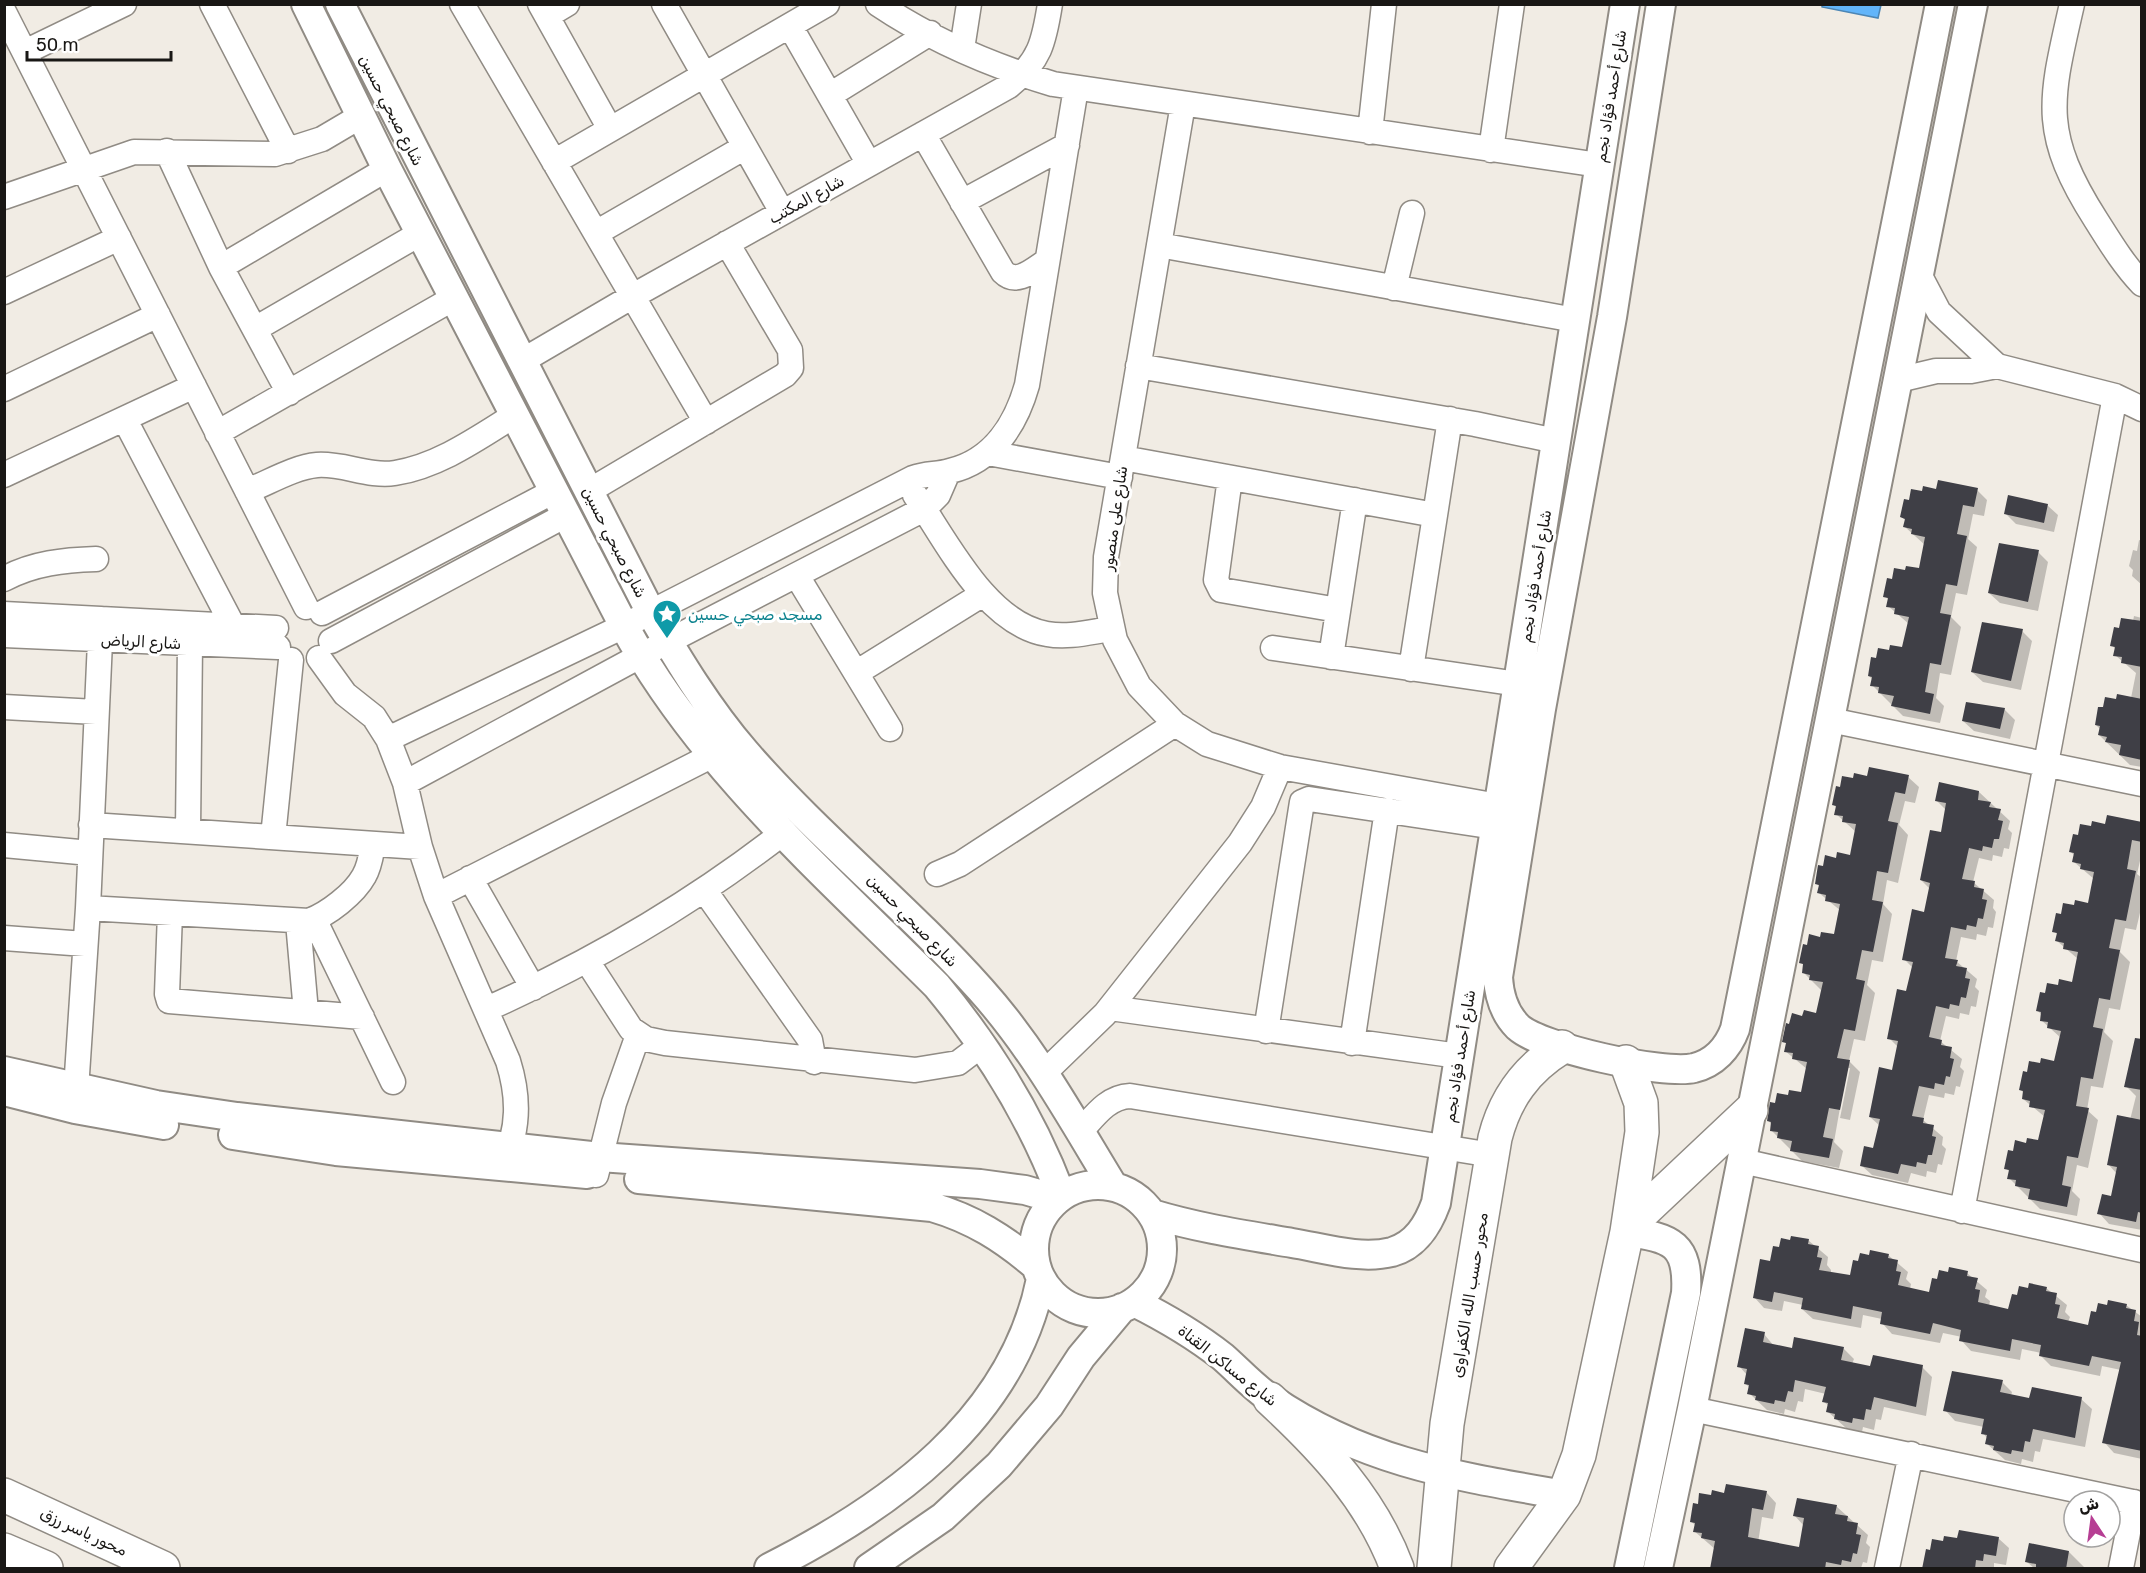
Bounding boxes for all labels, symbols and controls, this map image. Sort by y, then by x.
scale bar [27,24,171,62]
street label: شارع أحمد فؤاد نجم [1591,28,1632,164]
text: 50 m [36,34,79,56]
street label: شارع صبحي حسين [353,51,428,170]
street label: شارع المكتب [765,171,848,230]
street label: شارع على منصور [1098,465,1133,573]
street label: شارع صبحي حسين [576,483,651,602]
street label: شارع أحمد فؤاد نجم [1516,508,1557,644]
place icon: مسجد صبحي حسين [651,598,683,640]
place label: مسجد صبحي حسين [688,605,823,627]
street label: شارع الرياض [100,630,182,655]
street label: شارع صبحي حسين [861,870,962,973]
street label: شارع أحمد فؤاد نجم [1440,988,1481,1124]
street label: محور حسب الله الكفراوى [1447,1211,1493,1379]
street label: شارع مساكن القناة [1173,1321,1281,1412]
north arrow [2062,1489,2122,1549]
text: ش [2077,1493,2101,1516]
street label: محور ياسر رزق [37,1503,130,1561]

